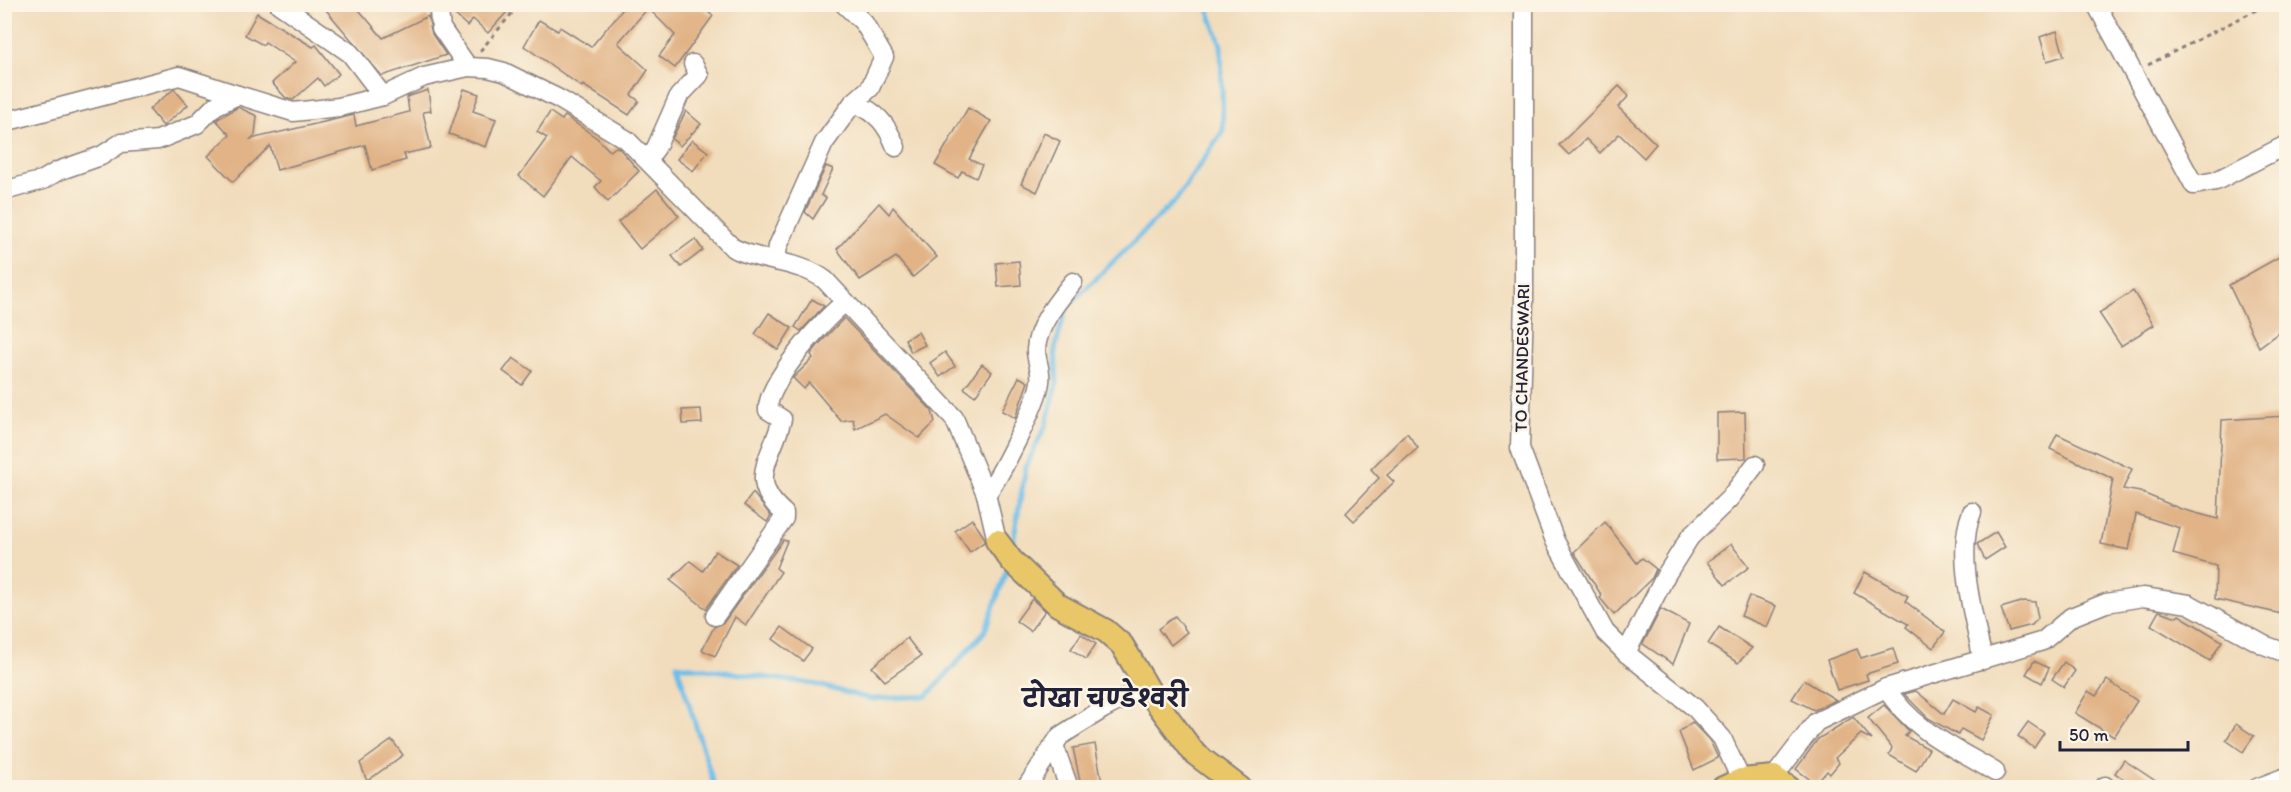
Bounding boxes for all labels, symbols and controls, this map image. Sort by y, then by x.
street label: TO CHANDESWARI [1510,283,1534,433]
district label: टोखा चण्डेश्वरी [1020,678,1190,713]
scale bar [2060,714,2188,752]
text: 50 m [2069,724,2109,746]

